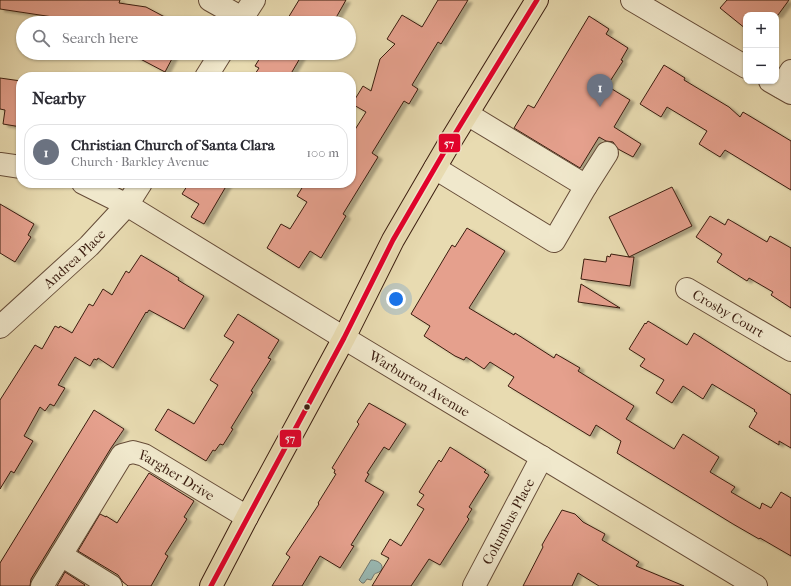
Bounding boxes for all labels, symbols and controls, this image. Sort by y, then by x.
map controls [743,12,779,84]
button: + [743,12,779,48]
search box [16,16,356,60]
icon: search [30,27,52,49]
text: Search here [62,29,138,47]
button: − [743,48,779,84]
pin: 1 [587,74,613,107]
text: Nearby [32,88,86,108]
line badge: 57 [438,133,461,153]
text: Christian Church of Santa Clara [71,136,275,154]
text: 57 [444,137,455,150]
text: 1 [44,145,48,160]
text: 100 m [306,145,339,160]
text: Church · Barkley Avenue [71,154,209,169]
street label: Andrea Place [39,225,109,293]
street label: Crosby Court [689,286,767,341]
your location [386,289,406,309]
street label: Warburton Avenue [365,346,473,420]
unlabelled marker [302,402,312,412]
line badge: 57 [279,429,302,448]
text: 57 [285,432,296,445]
street label: Fargher Drive [138,446,218,504]
street label: Columbus Place [478,475,538,567]

